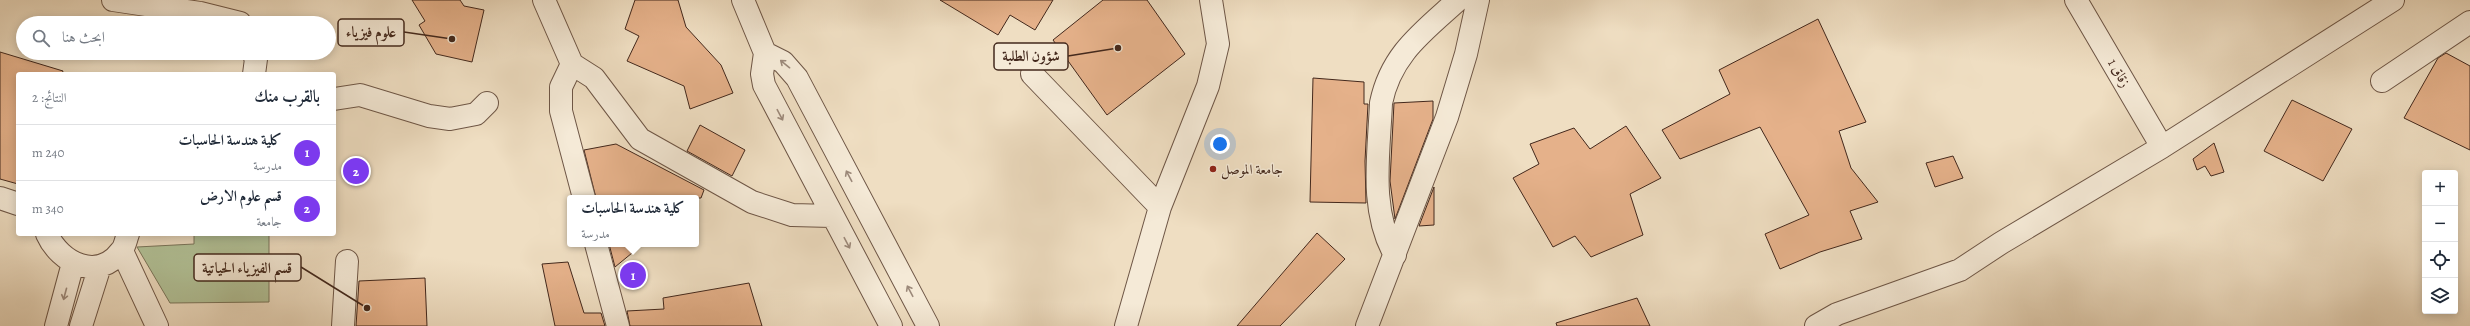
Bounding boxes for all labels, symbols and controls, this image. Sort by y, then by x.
search box [16,16,336,60]
callout: علوم فيزياء [338,19,404,46]
text: علوم فيزياء [346,22,396,45]
icon: search [30,27,52,49]
text: ابحث هنا [62,27,105,47]
callout: شؤون الطلبة [994,43,1068,70]
text: شؤون الطلبة [1002,46,1060,66]
street label: زقاق 1 [2103,55,2135,91]
one-way arrow [780,60,790,69]
text: بالقرب منك [254,85,320,108]
text: النتائج: 2 [32,89,67,106]
one-way arrow [776,109,784,121]
text: كلية هندسة الحاسبات [178,130,282,150]
your location [1210,134,1230,154]
text: 240 m [32,144,64,161]
text: 1 [305,144,309,161]
pin: 2 [343,156,369,186]
text: مدرسة [253,157,282,174]
place label: جامعة الموصل [1221,160,1283,180]
marker: جامعة الموصل [1208,164,1218,174]
map controls [2422,170,2458,314]
button: + [2422,170,2458,206]
one-way arrow [845,171,853,183]
text: قسم علوم الارض [200,186,282,206]
popup [567,195,699,247]
text: كلية هندسة الحاسبات [581,198,685,218]
text: 340 m [32,200,64,217]
text: 2 [304,200,310,217]
button: − [2422,206,2458,242]
text: جامعة [256,213,282,230]
text: مدرسة [581,225,610,242]
one-way arrow [843,237,851,249]
button: locate [2422,242,2458,278]
callout: قسم الفيزياء الحياتية [194,254,301,281]
text: قسم الفيزياء الحياتية [202,258,292,283]
pin: 1 [620,260,646,290]
button: layers [2422,278,2458,314]
one-way arrow [906,286,913,298]
one-way arrow [60,288,68,301]

